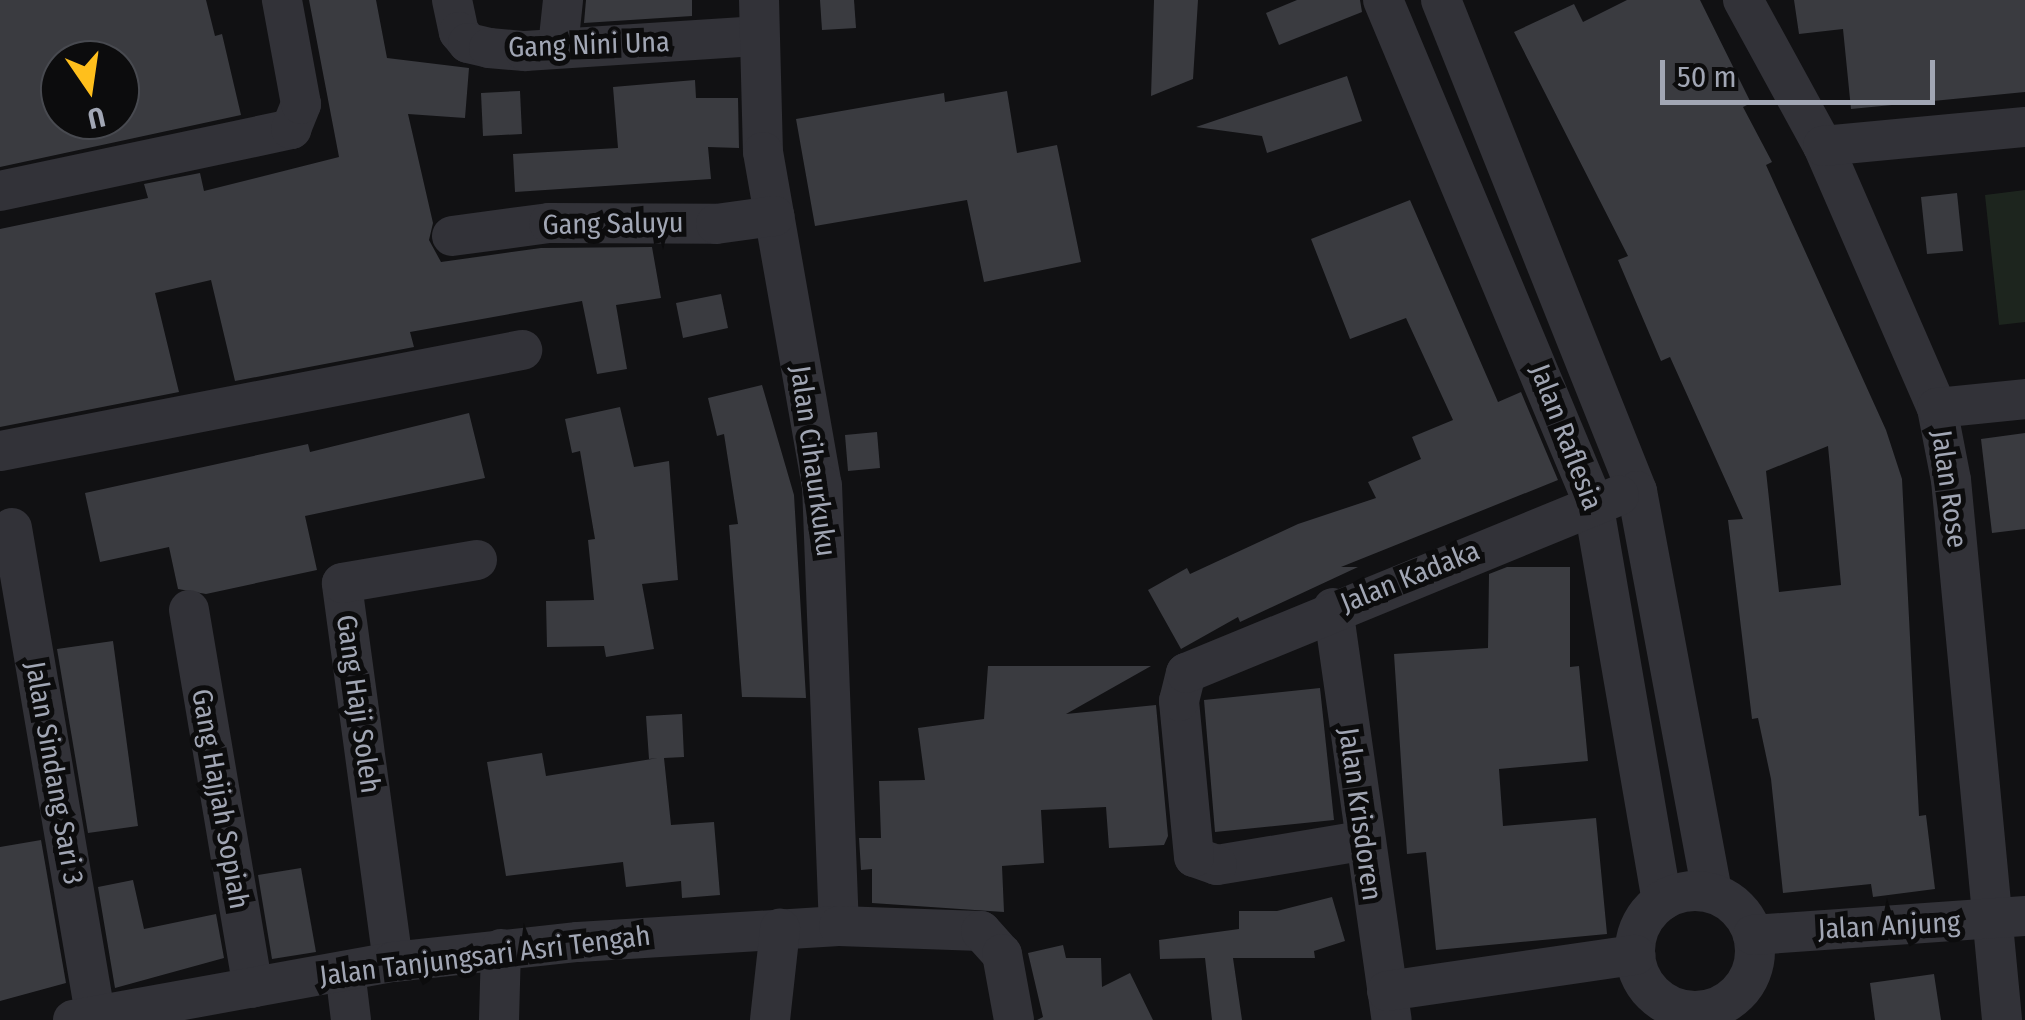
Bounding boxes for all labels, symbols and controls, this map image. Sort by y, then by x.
street label: Gang Nini Una [508,25,670,65]
north arrow [40,40,140,140]
scale bar [1665,40,1940,102]
text: 50 m [1677,59,1737,95]
text: U [85,100,108,136]
street label: Gang Saluyu [542,206,684,242]
street label: Jalan Raflesia [1523,359,1609,515]
street label: Jalan Cihaurkuku [783,363,843,559]
street label: Jalan Rose [1924,428,1974,550]
street label: Jalan Kadaka [1336,534,1484,620]
street label: Gang Haji Soleh [329,613,387,795]
street label: Jalan Sindang Sari 3 [18,659,90,887]
street label: Gang Hajjah Sopiah [184,686,256,912]
street label: Jalan Krisdoren [1331,725,1389,903]
street label: Jalan Anjung [1817,905,1961,947]
street label: Jalan Tanjungsari Asri Tengah [318,919,652,993]

